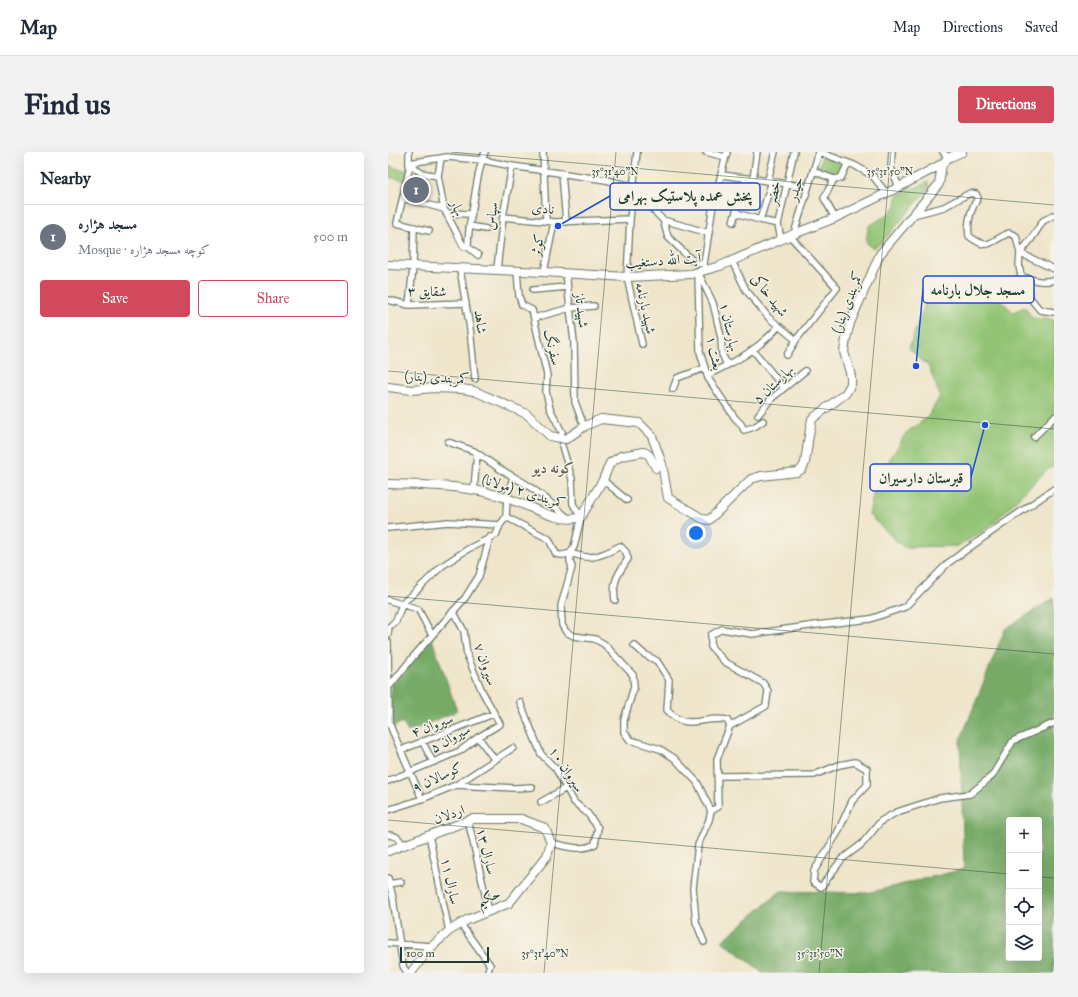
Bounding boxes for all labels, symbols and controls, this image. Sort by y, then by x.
text: Map [20,16,57,39]
text: Map [893,19,920,36]
text: Directions [942,19,1003,36]
text: Saved [1025,19,1058,36]
button: Directions [958,86,1054,123]
text: Find us [24,87,110,122]
text: 35°31'40"N [591,166,639,178]
text: 35°31'50"N [867,166,914,178]
text: Nearby [40,168,91,189]
pin: 1 [403,175,429,205]
street label: حیدر [783,175,807,205]
street label: خضر [762,179,785,209]
callout: پخش عمده پلاستیک بهرامی [610,183,760,210]
text: پخش عمده پلاستیک بهرامی [617,187,752,207]
street label: بهار [445,196,468,219]
street label: نادی [531,199,555,218]
street label: سپاس [481,201,503,231]
text: مسجد هژاره [78,215,137,233]
text: 1 [50,229,56,245]
text: 500 m [313,229,348,245]
street label: کوثر [527,232,548,260]
text: Mosque · کوچه مسجد هژاره [78,242,210,258]
street label: آیت الله دستغیب [624,246,704,273]
street label: کمربندی (بنار) [828,269,868,336]
street label: شهید خاکی [747,270,793,321]
callout: مسجد جلال بارنامه [923,276,1034,303]
button: Save [40,280,190,317]
button: Share [198,280,348,317]
street label: شهید بارنامه [630,281,660,336]
text: مسجد جلال بارنامه [931,281,1025,299]
street label: شقایق ۳ [407,283,447,300]
street label: شهید تاز [570,289,592,329]
street label: بهارستان ۱ [715,301,743,354]
street label: شاهد [470,309,491,335]
street label: سفرنگ [540,327,566,367]
street label: بعثت ۱ [703,334,727,372]
street label: بهارستان ۵ [749,361,798,409]
street label: کمربندی (بنار) [404,367,470,389]
district label: کونه دیو [530,459,574,477]
callout: قبرستان دارسیران [870,464,971,491]
text: قبرستان دارسیران [879,469,963,487]
street label: کمربندی ۲ (مولانا) [480,471,568,513]
your location [686,523,706,543]
street label: سیروان ۷ [470,641,501,688]
street label: سیروان ۴ [409,710,456,741]
street label: سیروان ۵ [427,720,473,756]
street label: سیروان ۱۰ [545,743,588,795]
street label: کوسالان ۹ [409,758,465,796]
street label: اردلان [431,801,467,828]
map controls [1006,817,1042,961]
button: + [1006,817,1042,853]
street label: سارال ۱۳ [473,826,501,876]
button: − [1006,853,1042,889]
street label: سارال ۱۱ [437,856,464,906]
street label: حکیم [474,885,505,915]
button: locate [1006,889,1042,925]
button: layers [1006,925,1042,961]
scale bar [400,945,489,964]
text: 100 m [406,947,435,960]
text: 35°31'40"N [521,948,569,960]
text: 35°31'50"N [797,948,844,960]

